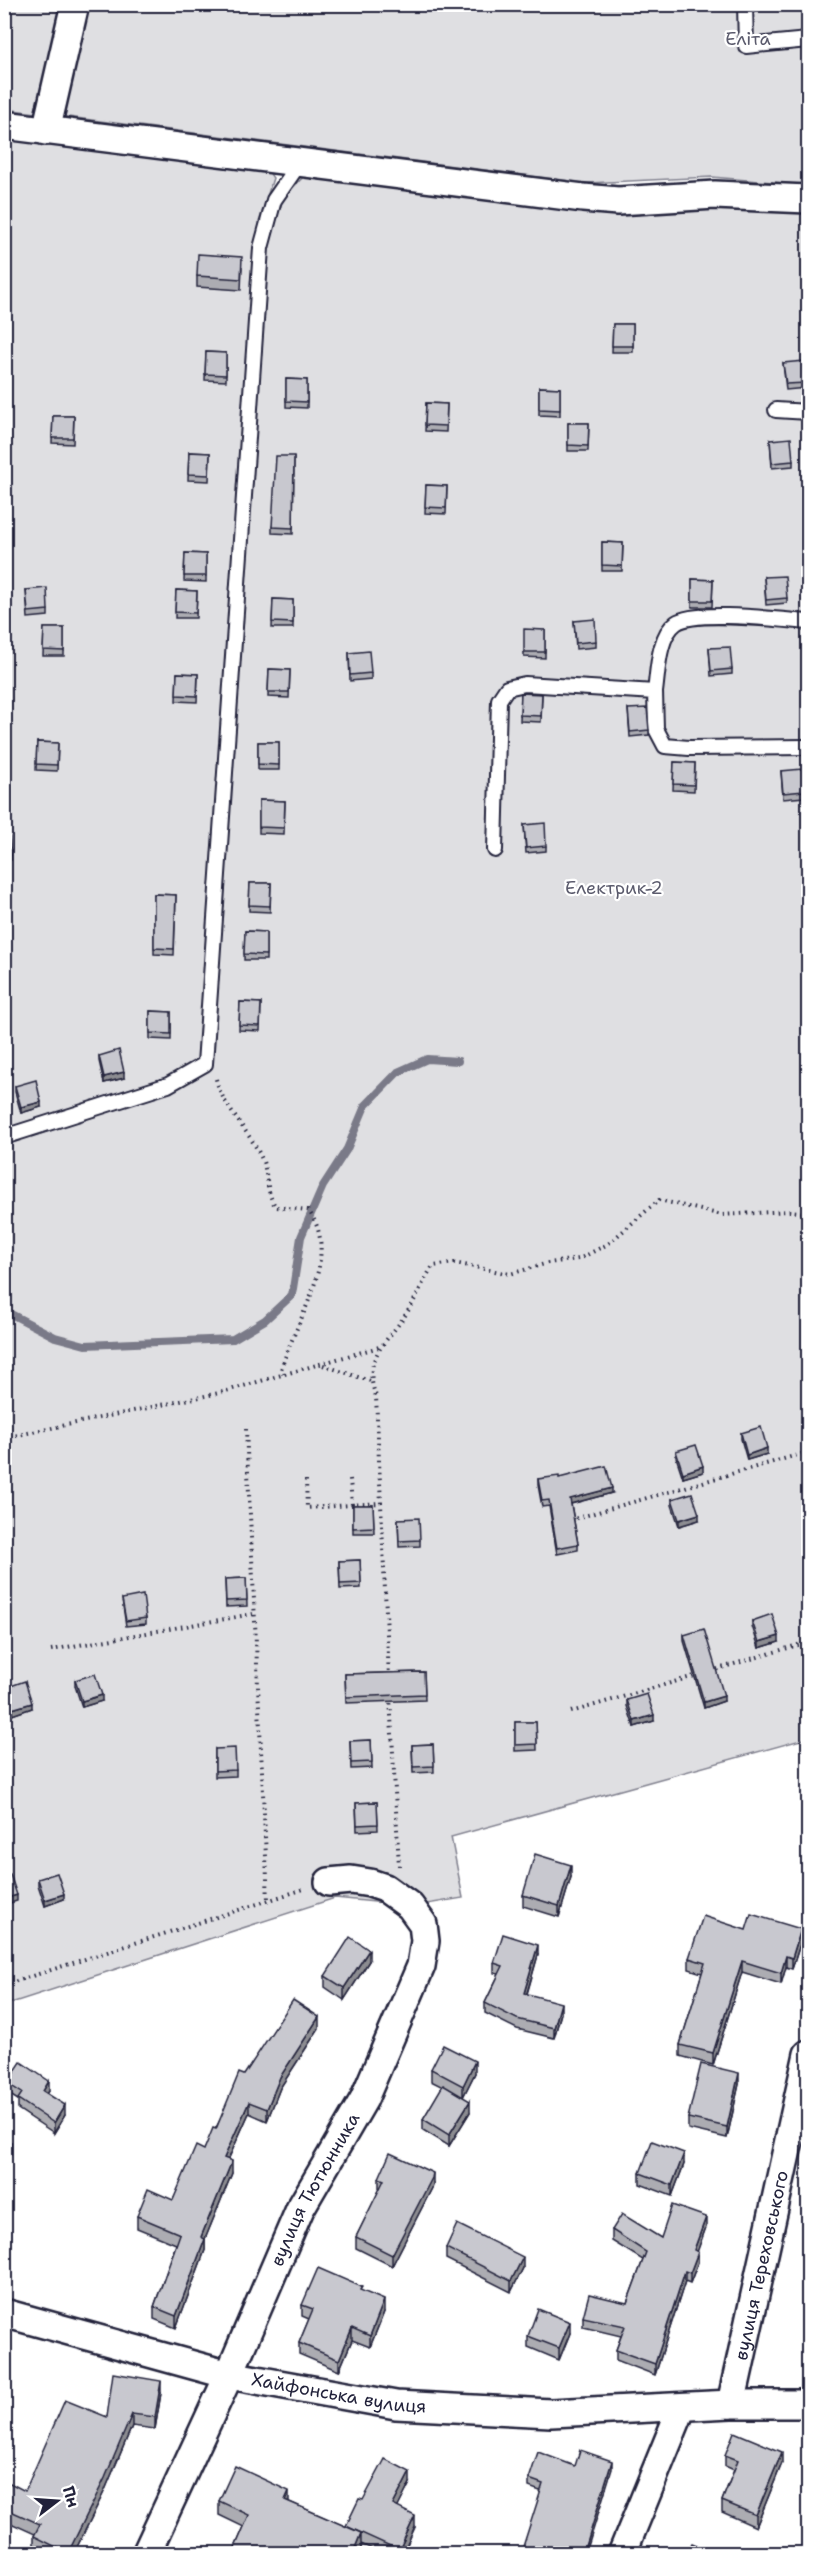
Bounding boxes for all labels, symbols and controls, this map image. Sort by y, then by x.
park label: Еліта [725,27,771,51]
park label: Електрик-2 [565,876,663,900]
street label: вулиця Тютюнника [265,2108,365,2270]
street label: вулиця Тереховського [729,2168,794,2363]
street label: Хайфонська вулиця [250,2367,427,2419]
north arrow [27,2471,87,2531]
text: Пн [58,2484,84,2510]

